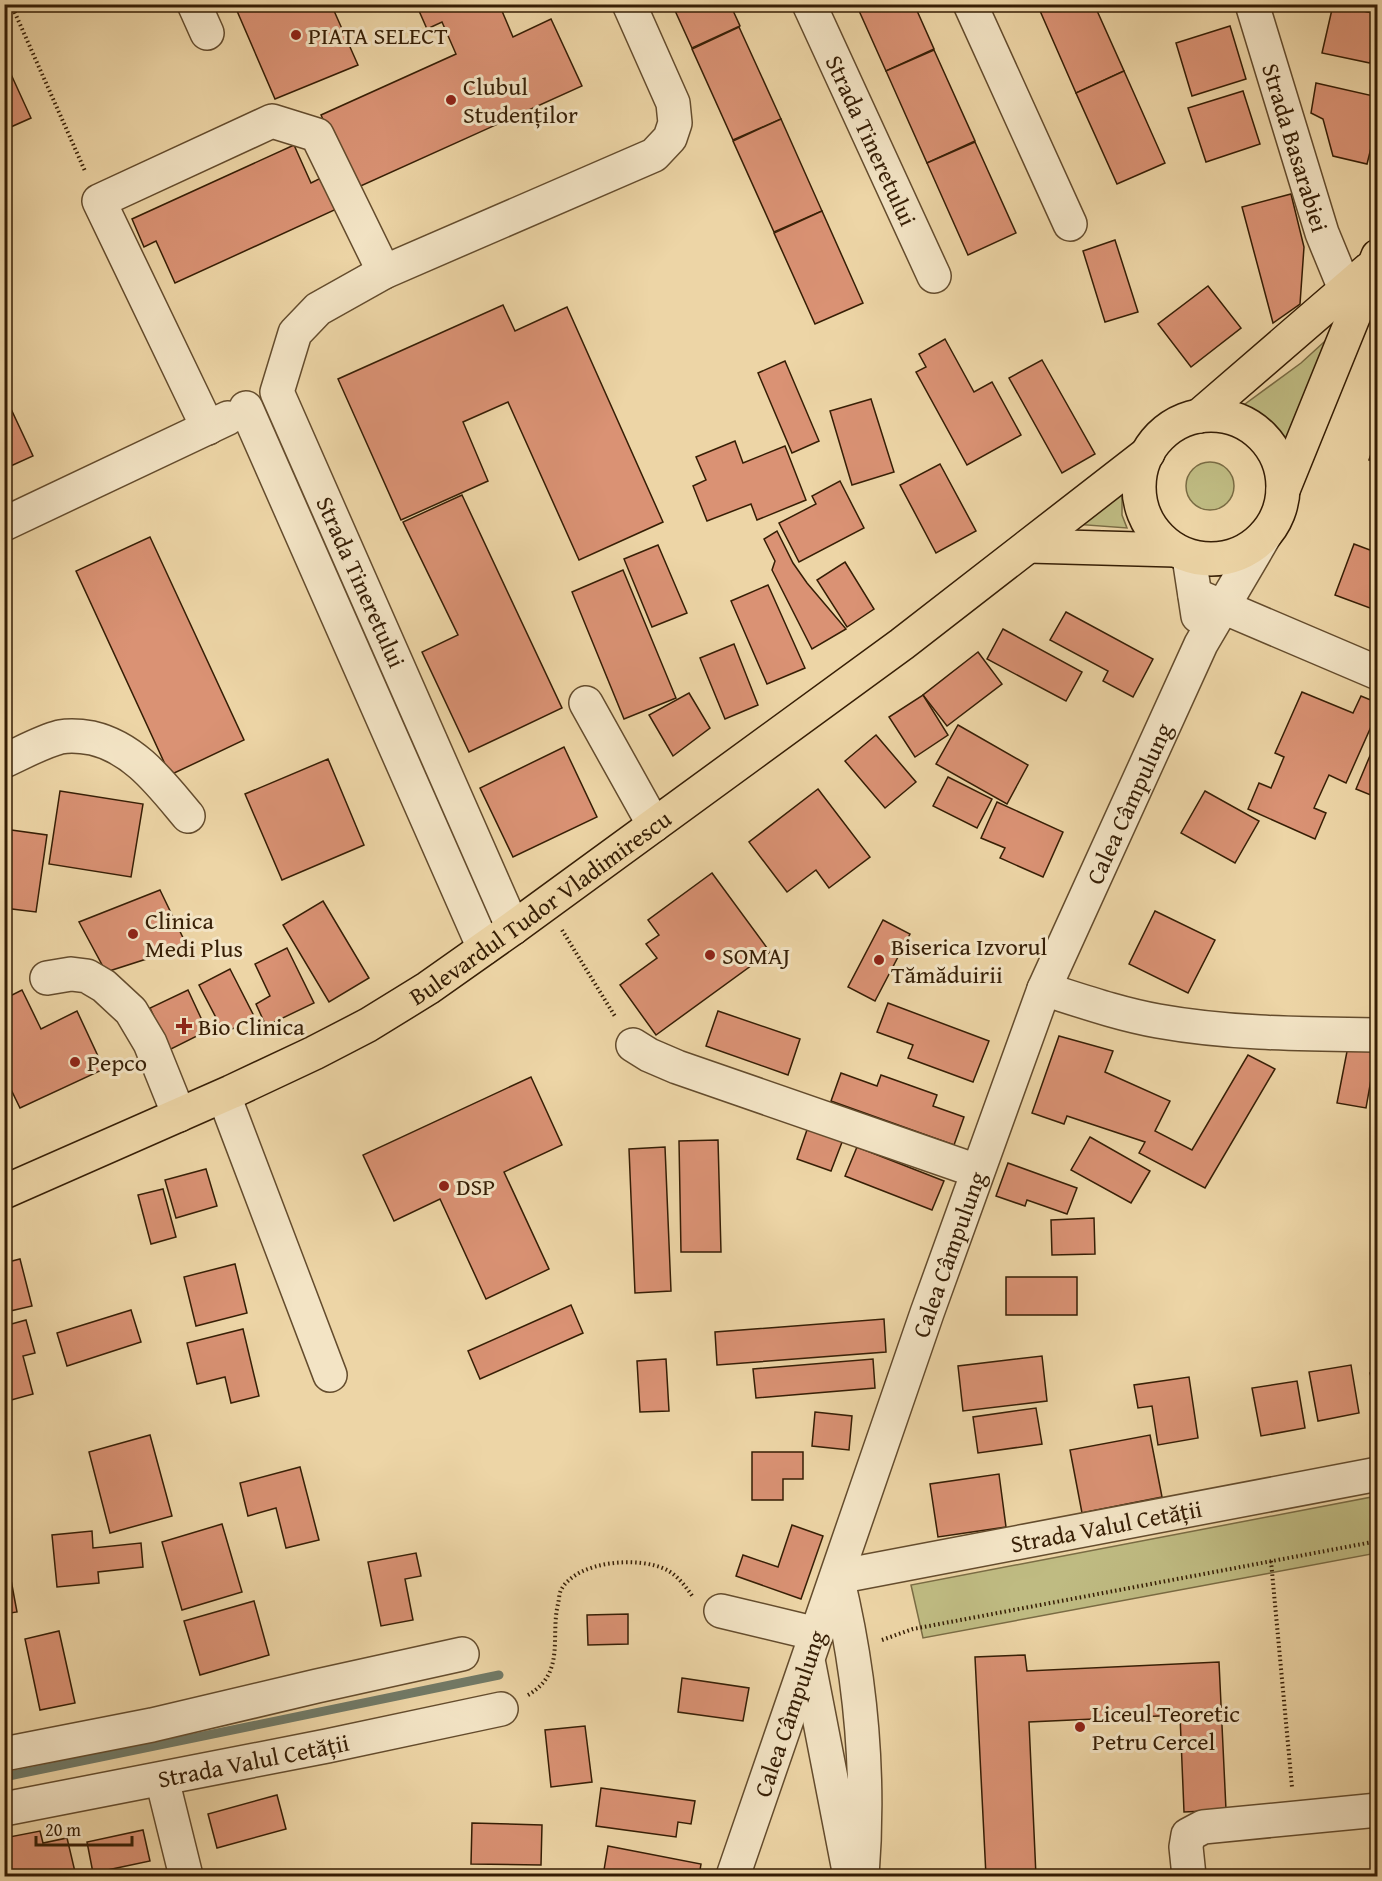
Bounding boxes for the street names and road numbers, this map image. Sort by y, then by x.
street label: Strada Tineretului [817,49,926,232]
street label: Strada Basarabiei [1254,59,1338,236]
street label: Strada Tineretului [308,491,415,674]
street label: Calea Câmpulung [1077,717,1181,890]
street label: Bulevardul Tudor Vladimirescu [402,801,678,1013]
street label: Calea Câmpulung [902,1166,994,1342]
street label: Strada Valul Cetății [1008,1490,1205,1561]
street label: Calea Câmpulung [744,1625,834,1801]
street label: Strada Valul Cetății [155,1724,352,1796]

